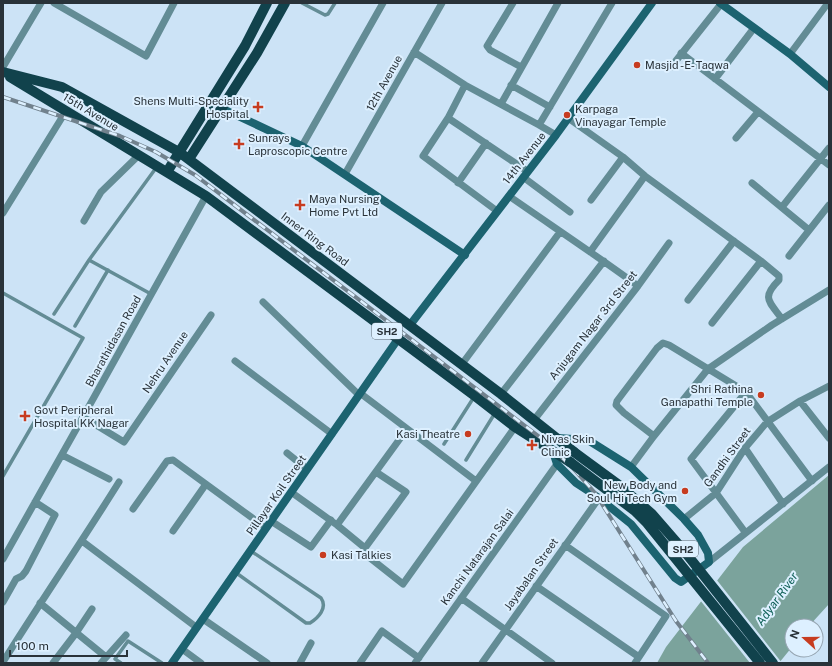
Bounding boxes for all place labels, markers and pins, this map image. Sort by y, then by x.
place label: Masjid -E- Taqwa [645,59,729,71]
marker: Masjid -E- Taqwa [632,60,642,70]
place label: Shens Multi-Speciality Hospital [134,95,249,120]
marker: Shens Multi-Speciality Hospital [252,101,264,113]
place label: Karpaga Vinayagar Temple [575,103,666,128]
marker: Karpaga Vinayagar Temple [562,110,572,120]
place label: Sunrays Laproscopic Centre [248,132,347,157]
marker: Sunrays Laproscopic Centre [233,138,245,150]
place label: Maya Nursing Home Pvt Ltd [309,193,380,218]
marker: Maya Nursing Home Pvt Ltd [294,199,306,211]
place label: Shri Rathina Ganapathi Temple [661,383,753,408]
marker: Shri Rathina Ganapathi Temple [756,390,766,400]
place label: Govt Peripheral Hospital KK Nagar [34,404,129,429]
marker: Govt Peripheral Hospital KK Nagar [19,410,31,422]
place label: Kasi Theatre [396,428,460,440]
marker: Kasi Theatre [463,429,473,439]
place label: Nivas Skin Clinic [541,433,594,458]
marker: Nivas Skin Clinic [526,439,538,451]
place label: New Body and Soul Hi Tech Gym [587,479,677,504]
marker: New Body and Soul Hi Tech Gym [680,486,690,496]
place label: Kasi Talkies [331,549,392,561]
marker: Kasi Talkies [318,550,328,560]

